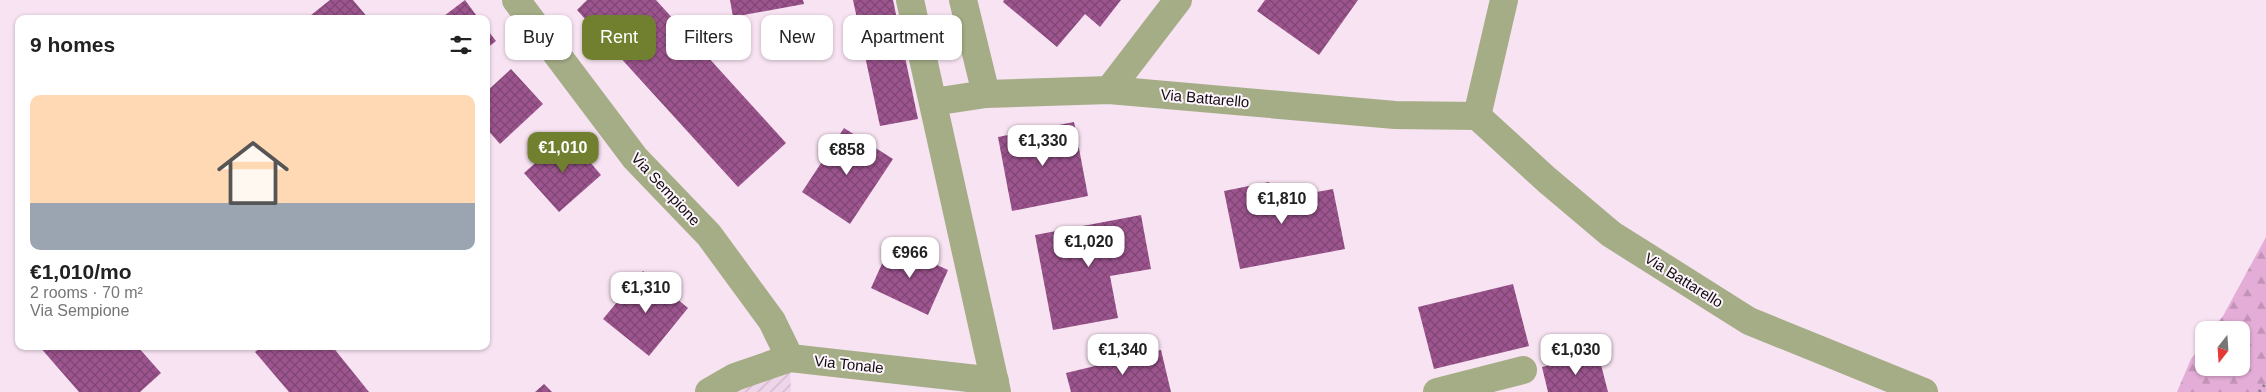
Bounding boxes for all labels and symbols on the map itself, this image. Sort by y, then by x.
street label: Via Battarello [1160,86,1250,110]
pin: €1,330 [1002,124,1084,167]
pin: €1,010 [522,132,604,174]
pin: €858 [817,134,877,176]
street label: Via Sempione [628,149,704,229]
pin: €1,810 [1241,182,1323,225]
pin: €1,020 [1048,226,1130,268]
pin: €966 [880,236,940,279]
street label: Via Battarello [1642,249,1726,311]
pin: €1,310 [605,272,687,314]
north arrow [2195,321,2250,376]
pin: €1,340 [1082,334,1164,376]
pin: €1,030 [1535,334,1617,376]
street label: Via Tonale [814,352,884,376]

